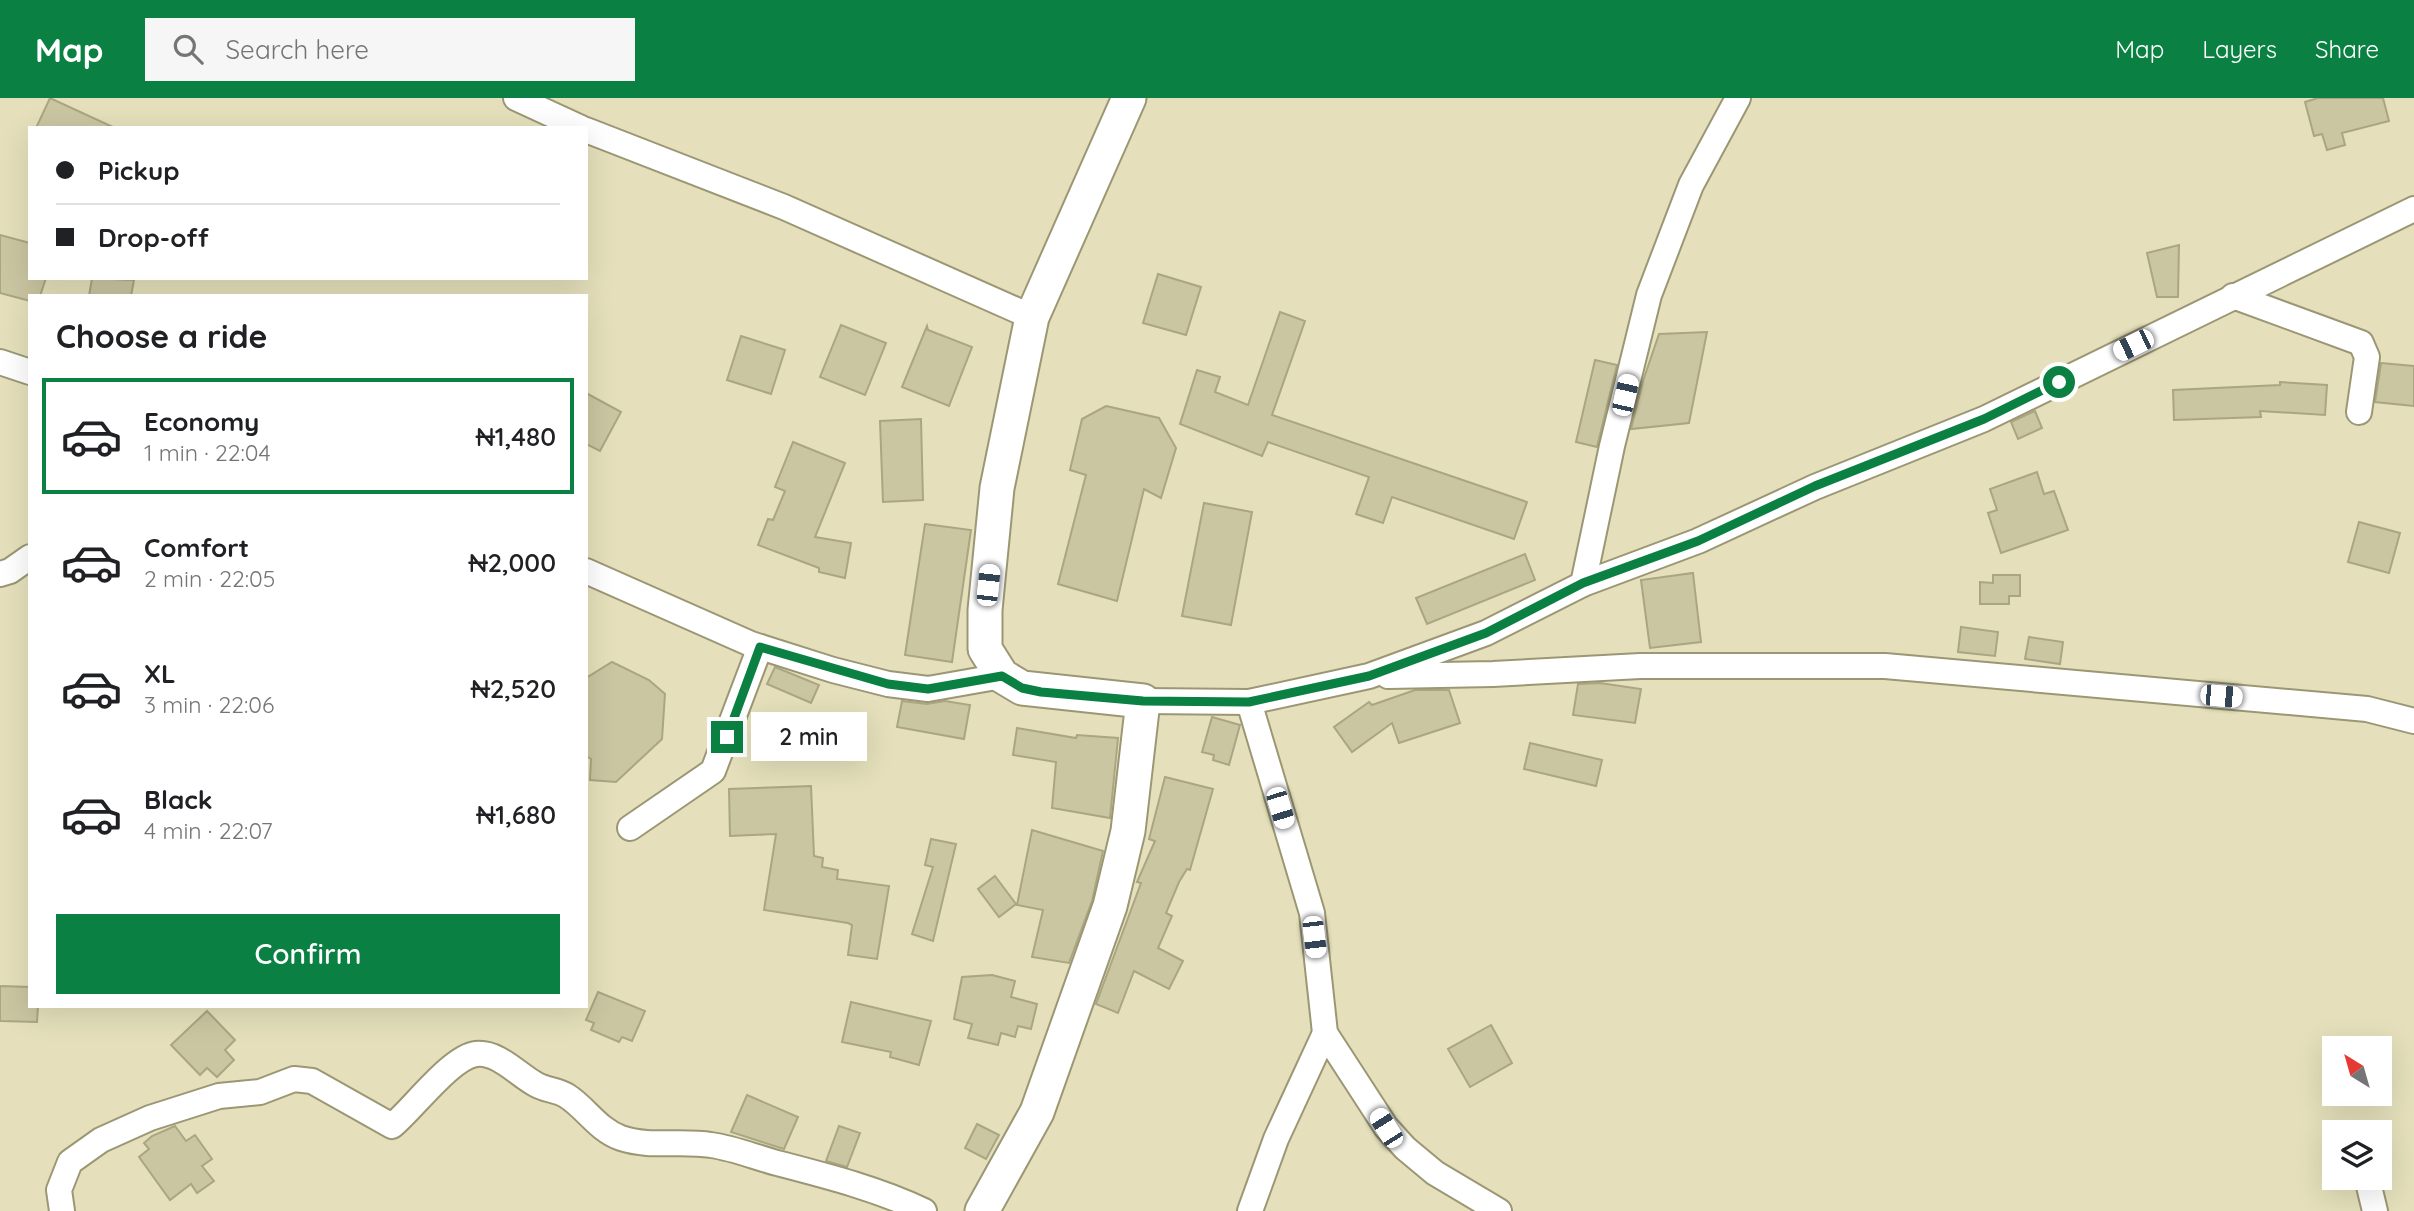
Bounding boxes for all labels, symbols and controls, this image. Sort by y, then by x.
search box [145,18,635,81]
text: Map [35,29,103,70]
icon: search [169,30,207,68]
text: Search here [225,33,369,66]
text: Map [2115,34,2164,64]
text: Layers [2202,34,2277,64]
text: Share [2315,34,2379,64]
text: Pickup [98,154,180,187]
text: Drop-off [98,221,209,254]
text: Choose a ride [56,316,268,356]
car [2110,326,2157,364]
route start [2043,366,2075,398]
car [1611,372,1640,418]
icon: car [60,405,123,468]
text: Economy [144,405,259,438]
text: ₦1,480 [476,420,556,453]
text: 1 min · 22:04 [144,438,271,467]
icon: car [60,531,123,594]
text: Comfort [144,531,249,564]
text: ₦2,000 [468,546,556,579]
car [976,563,1001,607]
text: 2 min · 22:05 [144,564,275,593]
icon: car [60,657,123,720]
text: XL [144,657,176,690]
text: ₦2,520 [471,672,556,705]
car [2200,684,2243,708]
text: 3 min · 22:06 [144,690,274,719]
callout: 2 min [752,712,867,762]
route end [711,721,743,753]
text: 2 min [779,722,839,751]
icon: car [60,783,123,846]
text: Black [144,783,213,816]
car [1264,785,1297,831]
text: ₦1,680 [476,798,556,831]
text: 4 min · 22:07 [144,816,273,845]
button: Confirm [56,914,560,994]
car [1302,915,1327,959]
north arrow [2322,1036,2392,1106]
map controls [2322,1036,2392,1190]
car [1366,1105,1407,1151]
button: layers [2322,1120,2392,1190]

